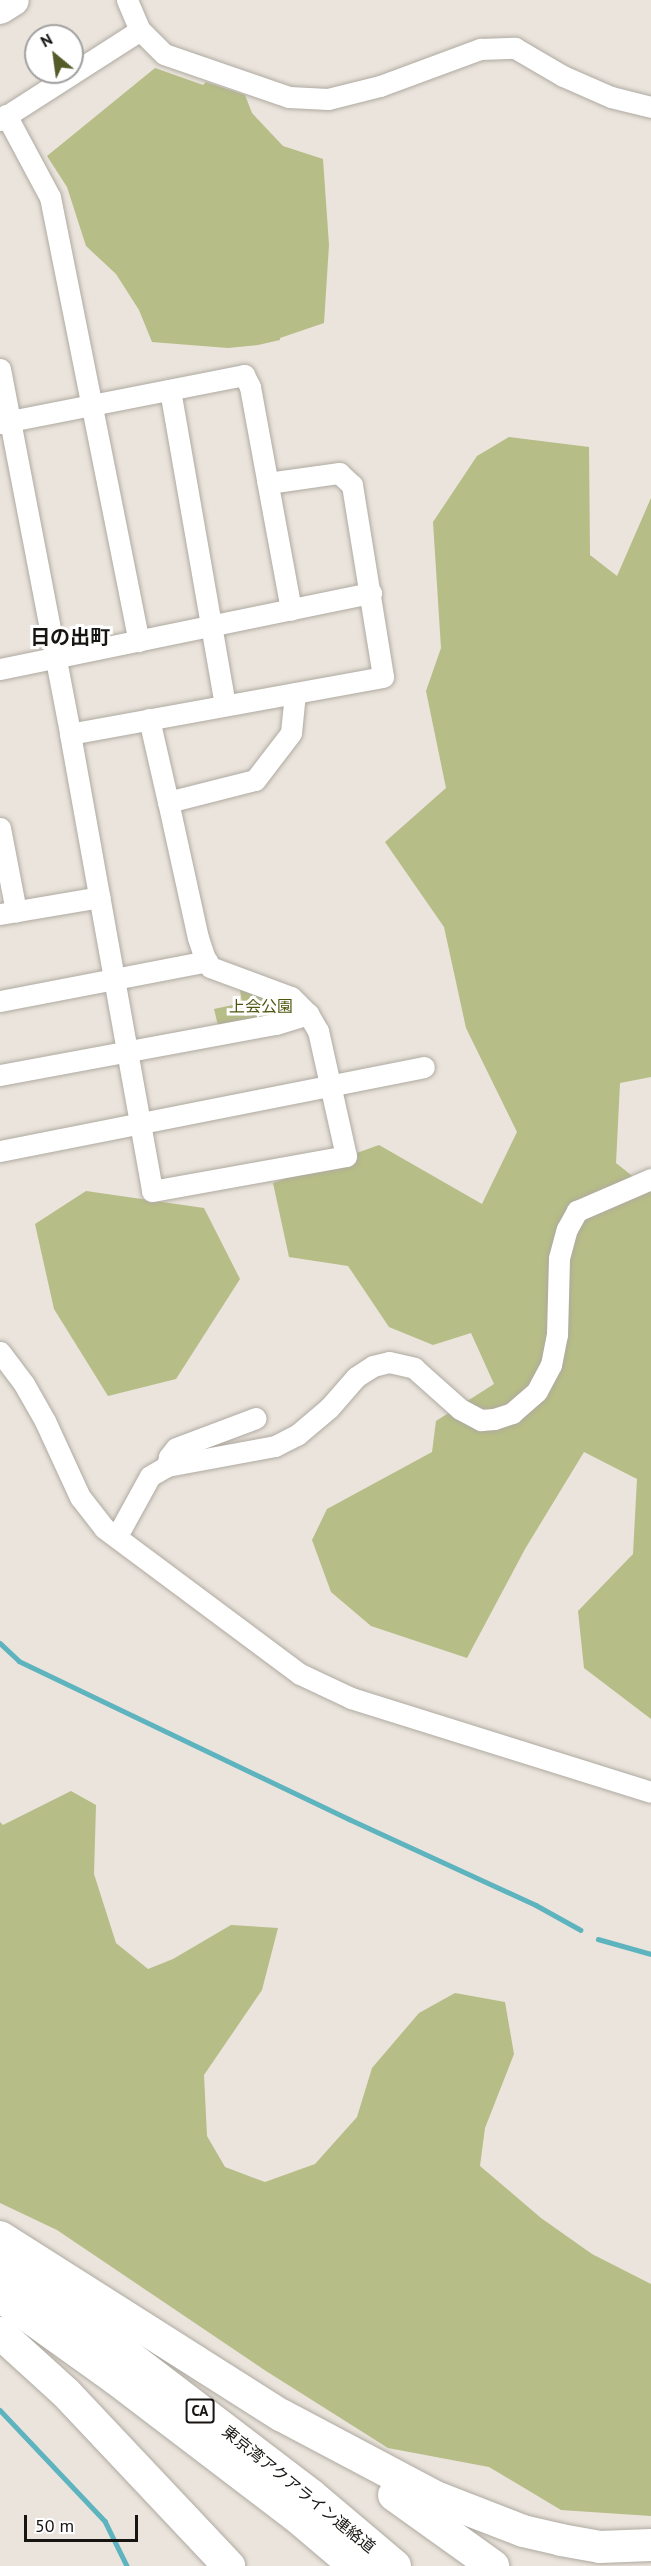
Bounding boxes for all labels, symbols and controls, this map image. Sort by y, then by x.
north arrow [24,24,84,84]
text: N [37,29,56,51]
district label: 日の出町 [30,625,110,649]
park label: 上会公園 [229,996,293,1016]
road number: CA [185,2399,215,2423]
street label: 東京湾アクアライン連絡道 [218,2421,380,2557]
scale bar [27,2503,141,2541]
text: 50 m [35,2514,74,2537]

